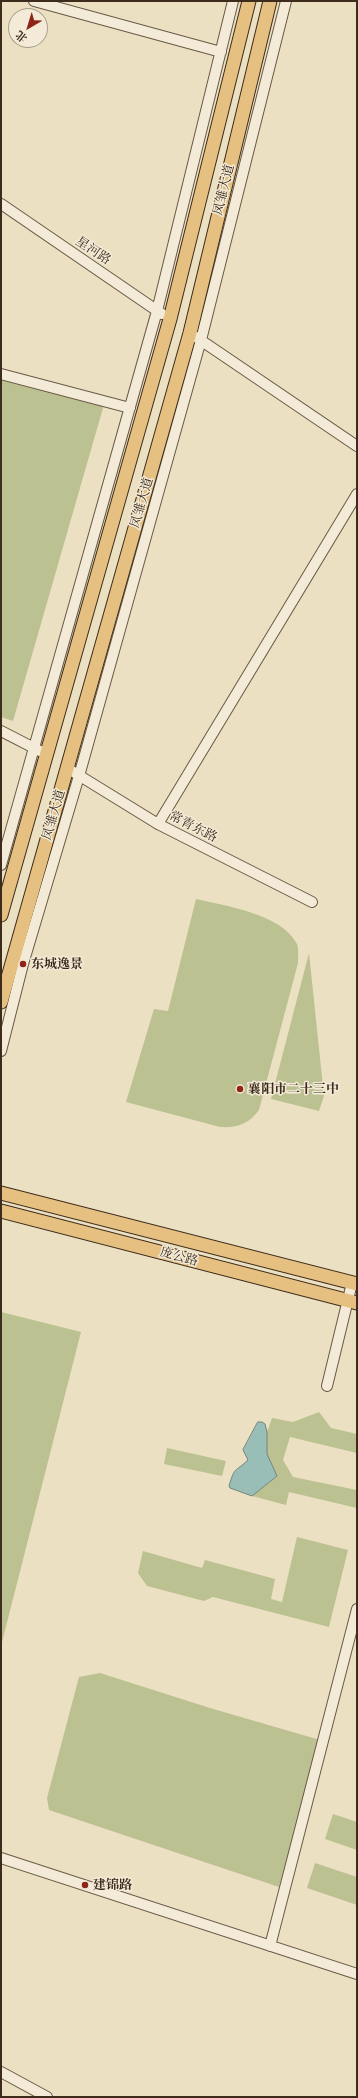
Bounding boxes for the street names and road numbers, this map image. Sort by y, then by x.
street label: 凤雏大道 [210,163,238,217]
street label: 星河路 [72,234,114,268]
street label: 凤雏大道 [127,476,157,530]
street label: 凤雏大道 [39,788,69,842]
street label: 常青东路 [166,808,220,846]
street label: 庞公路 [158,1244,200,1270]

